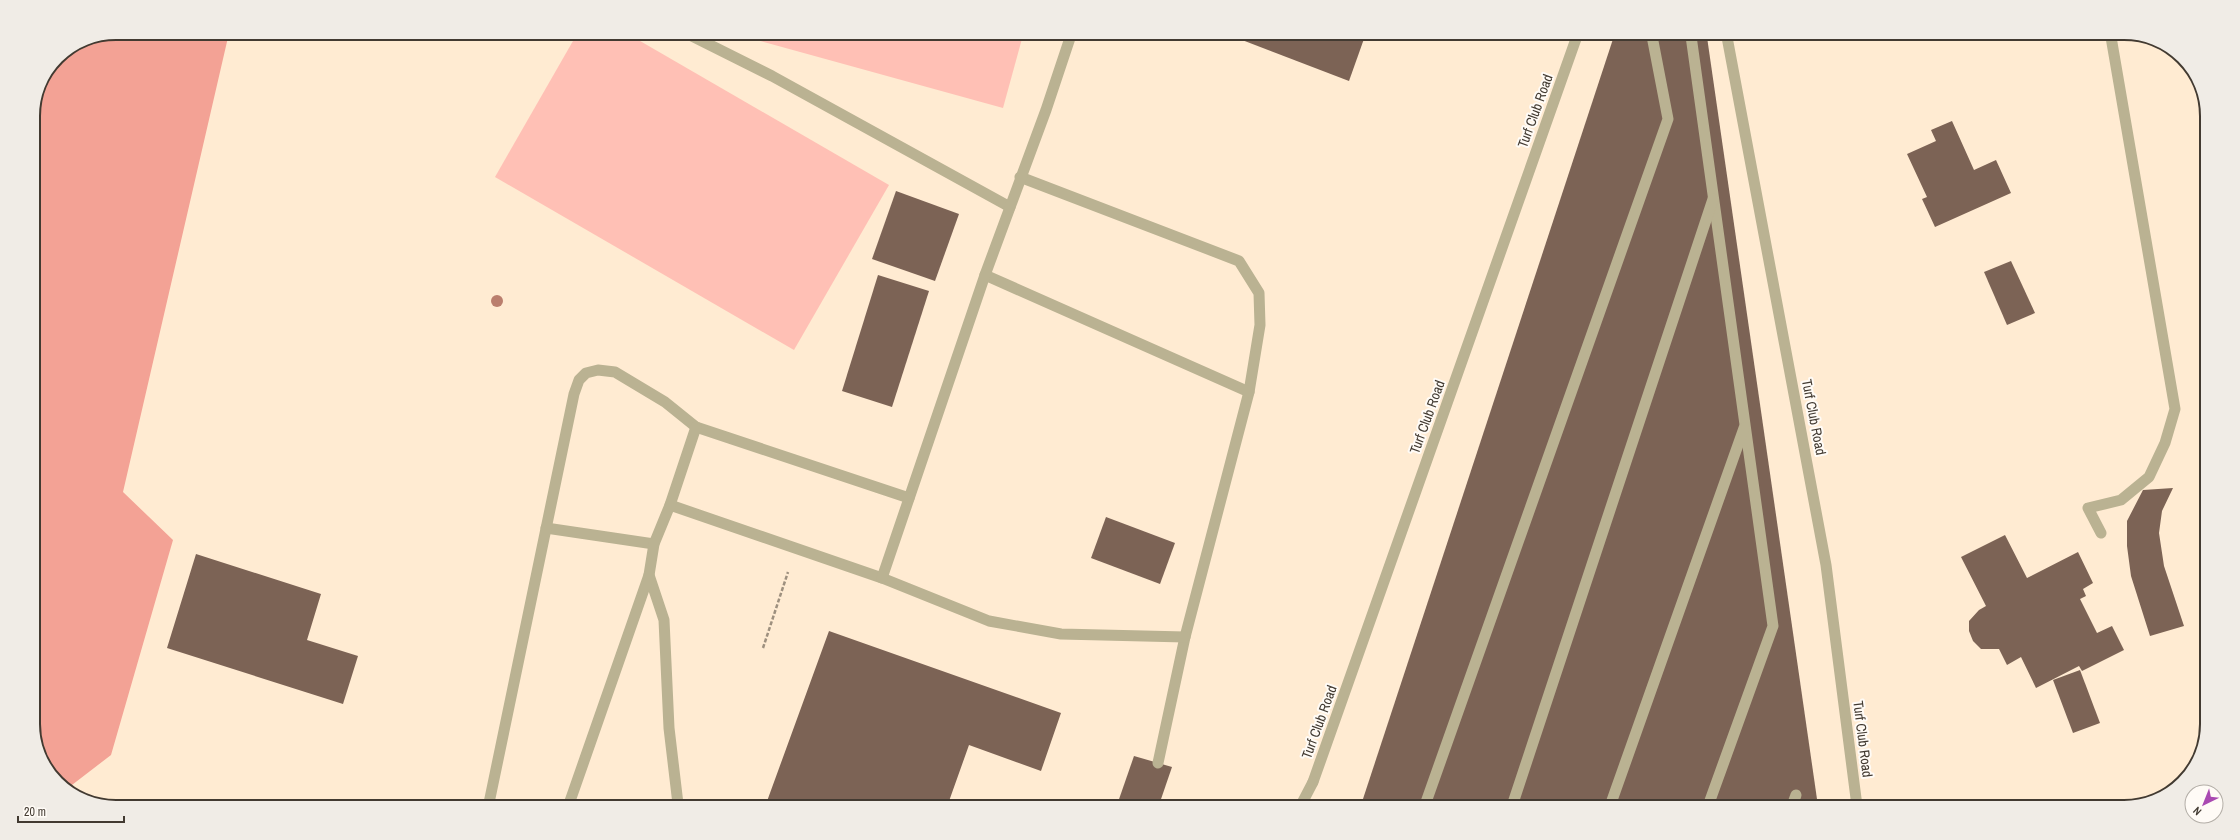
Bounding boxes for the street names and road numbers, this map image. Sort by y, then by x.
street label: Turf Club Road [1513,72,1557,150]
street label: Turf Club Road [1405,378,1449,456]
street label: Turf Club Road [1798,378,1830,456]
street label: Turf Club Road [1297,683,1341,761]
street label: Turf Club Road [1849,700,1877,778]

